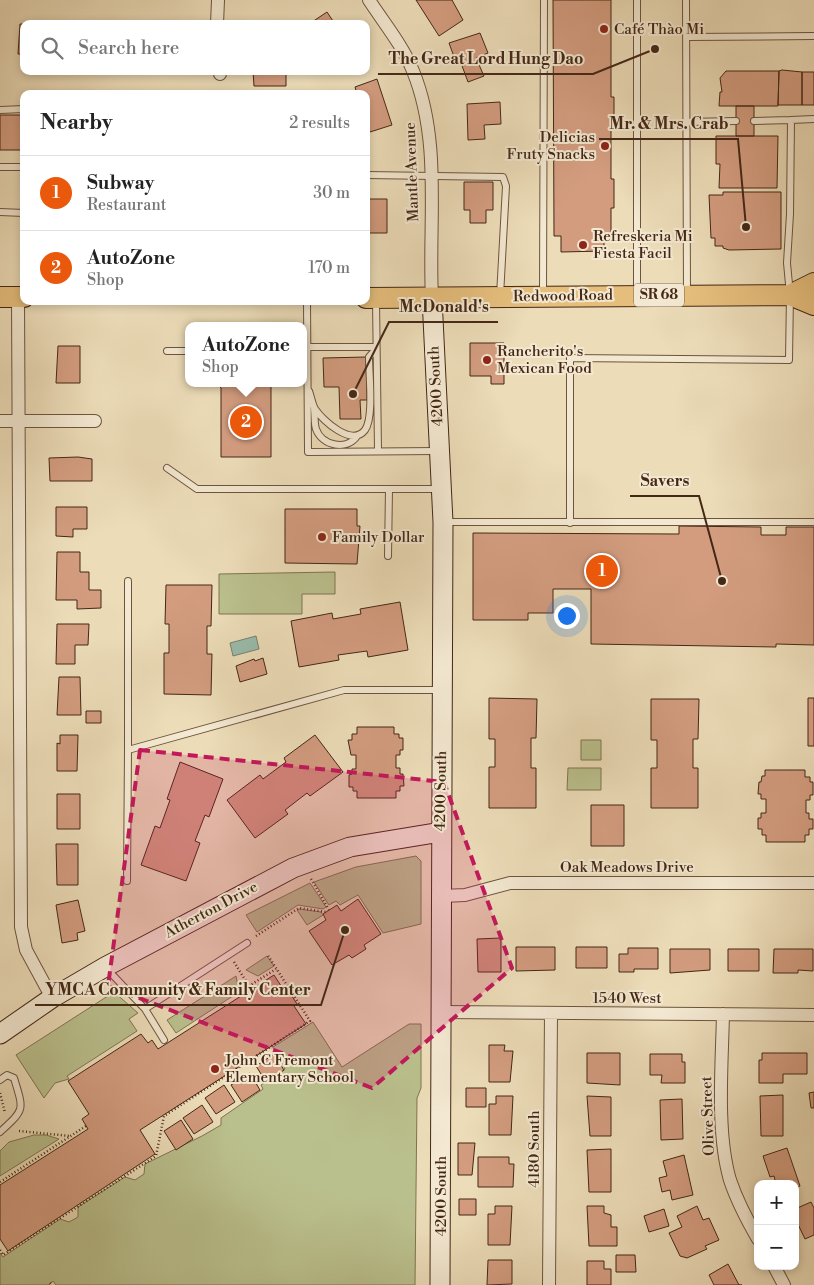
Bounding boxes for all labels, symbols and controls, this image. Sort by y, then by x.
search box [20,20,370,75]
place label: Café Thào Mi [614,20,704,39]
marker: Café Thào Mi [598,23,610,35]
icon: search [38,34,66,62]
text: Search here [78,36,179,60]
callout: The Great Lord Hung Dao [378,43,593,74]
text: The Great Lord Hung Dao [389,49,583,69]
callout: Mr. & Mrs. Crab [599,108,738,139]
text: Nearby [40,110,113,136]
text: 2 results [289,113,350,133]
text: Mr. & Mrs. Crab [609,114,729,134]
street label: Mantle Avenue [401,122,423,222]
place label: Delicias Fruty Snacks [506,128,595,164]
marker: Delicias Fruty Snacks [599,140,611,152]
text: Subway [87,171,154,195]
text: 1 [52,183,60,203]
text: 30 m [313,183,350,203]
text: Restaurant [87,195,166,215]
place label: Refreskeria Mi Fiesta Facil [593,227,693,263]
marker: Refreskeria Mi Fiesta Facil [577,239,589,251]
text: AutoZone [87,246,175,270]
text: 2 [51,258,61,278]
text: 170 m [308,258,350,278]
text: Shop [87,270,124,290]
road number: SR 68 [634,284,684,306]
street label: Redwood Road [513,286,614,306]
callout: McDonald's [389,291,498,322]
text: McDonald's [399,297,489,317]
popup [185,322,307,387]
text: AutoZone [202,333,290,357]
place label: Rancherito's Mexican Food [497,342,592,378]
street label: 4200 South [424,345,448,427]
marker: Rancherito's Mexican Food [481,354,493,366]
text: Shop [202,357,239,377]
pin: 2 [230,403,262,441]
callout: Savers [630,465,699,496]
text: Savers [641,471,690,491]
place label: Family Dollar [332,528,425,547]
marker: Family Dollar [316,531,328,543]
pin: 1 [586,552,618,590]
your location [554,603,580,629]
street label: 4200 South [431,751,451,831]
street label: Oak Meadows Drive [560,858,694,877]
street label: Atherton Drive [160,877,261,943]
callout: YMCA Community & Family Center [35,974,321,1005]
text: YMCA Community & Family Center [45,980,311,1000]
street label: 1540 West [592,989,662,1008]
place label: John C Fremont Elementary School [224,1051,354,1087]
marker: John C Fremont Elementary School [209,1063,221,1075]
street label: Olive Street [697,1075,719,1156]
street label: 4180 South [525,1110,544,1188]
street label: 4200 South [432,1156,451,1236]
map controls [754,1180,799,1270]
button: + [754,1180,799,1225]
button: − [754,1225,799,1270]

